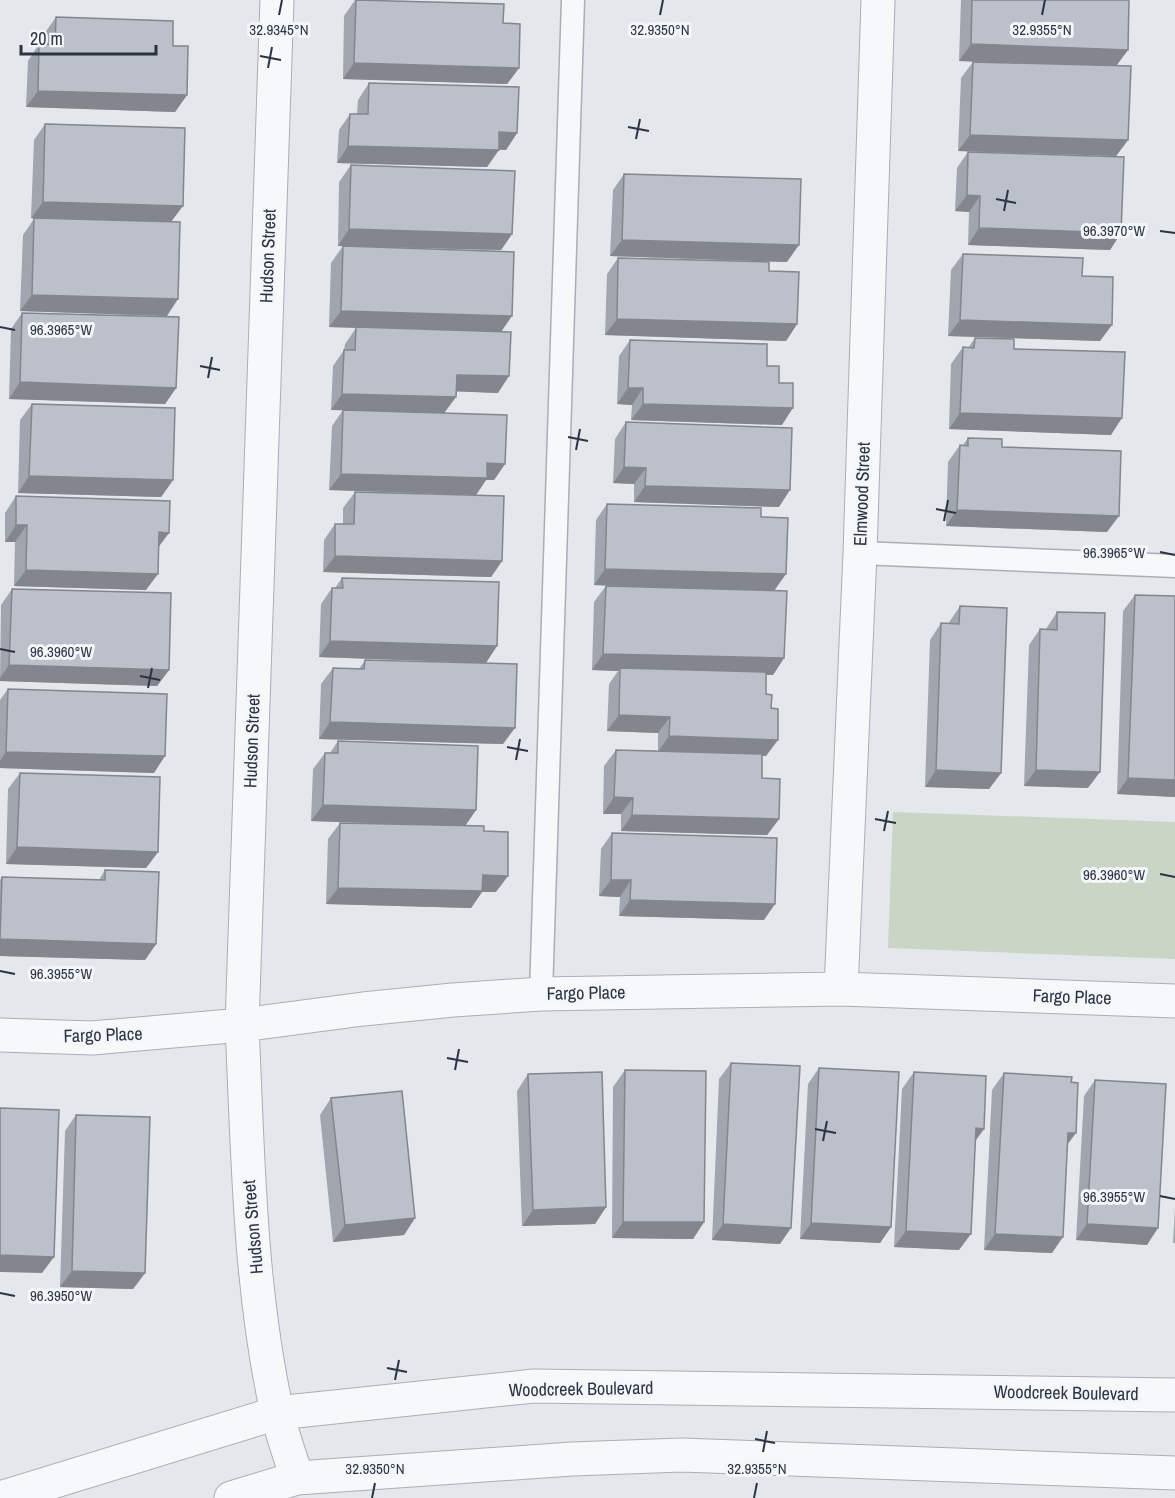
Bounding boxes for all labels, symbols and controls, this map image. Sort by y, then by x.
scale bar [21,18,156,56]
text: 32.9345°N [249,19,309,40]
text: 32.9350°N [630,19,690,40]
text: 32.9355°N [1012,19,1072,40]
text: 20 m [30,26,63,51]
street label: Hudson Street [253,208,282,304]
text: 96.3970°W [1083,220,1145,241]
text: 96.3965°W [30,319,92,340]
street label: Elmwood Street [847,441,876,546]
text: 96.3965°W [1083,542,1145,563]
text: 96.3960°W [30,641,92,662]
street label: Hudson Street [237,693,266,789]
text: 96.3960°W [1083,864,1145,885]
text: 96.3955°W [30,963,92,984]
street label: Fargo Place [546,979,626,1006]
street label: Fargo Place [1032,983,1112,1010]
street label: Fargo Place [63,1021,143,1048]
street label: Hudson Street [236,1179,269,1275]
text: 96.3955°W [1083,1186,1145,1207]
text: 96.3950°W [30,1285,92,1306]
street label: Woodcreek Boulevard [508,1375,654,1402]
street label: Woodcreek Boulevard [993,1379,1139,1406]
text: 32.9350°N [345,1458,405,1479]
text: 32.9355°N [727,1458,787,1479]

